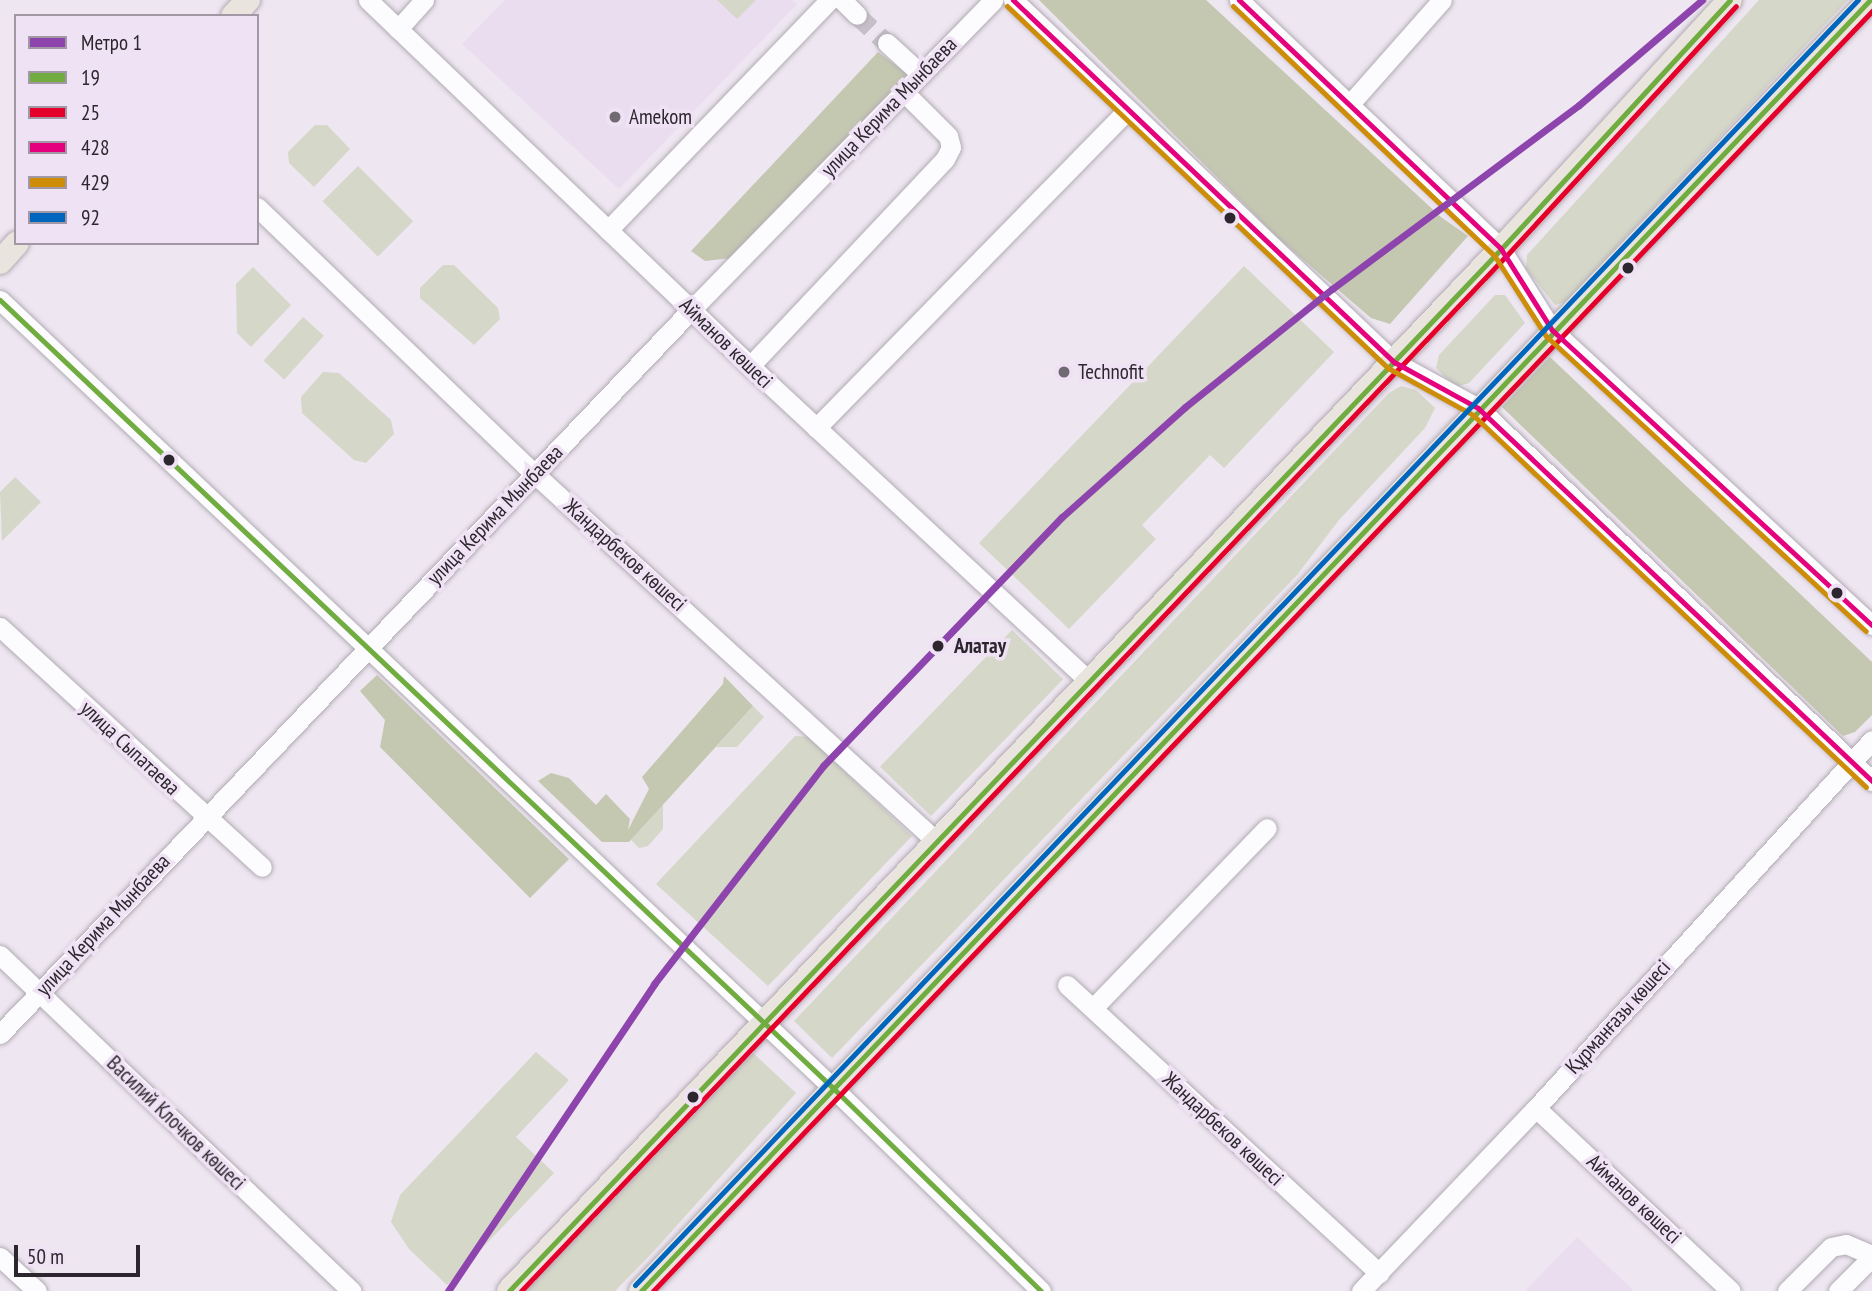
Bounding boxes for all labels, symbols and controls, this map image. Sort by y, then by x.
legend [14,14,259,245]
text: Метро 1 [81,29,142,56]
street label: улица Керима Мынбаева [816,32,962,182]
text: 19 [81,64,100,91]
text: 25 [81,99,100,126]
place label: Amekom [629,104,692,130]
marker: Amekom [607,109,623,125]
text: 428 [81,134,109,161]
text: 429 [81,169,109,196]
text: 92 [81,204,100,231]
unlabelled marker [1223,211,1237,225]
unlabelled marker [1621,261,1635,275]
street label: Айманов көшесі [674,292,778,394]
place label: Technofit [1078,359,1144,385]
marker: Technofit [1056,364,1072,380]
street label: улица Керима Мынбаева [422,440,568,590]
unlabelled marker [162,453,176,467]
street label: Жандарбеков көшесі [559,494,691,616]
unlabelled marker [1830,586,1844,600]
place label: Алатау [954,633,1006,659]
marker: Алатау [928,636,948,656]
street label: улица Сыпатаева [75,696,185,800]
street label: улица Керима Мынбаева [31,849,175,1001]
street label: Құрманғазы көшесі [1560,955,1676,1079]
street label: Василий Клочков көшесі [102,1051,250,1195]
street label: Жандарбеков көшесі [1157,1067,1289,1191]
unlabelled marker [686,1090,700,1104]
street label: Айманов көшесі [1582,1149,1686,1249]
scale bar [18,1232,144,1276]
text: 50 m [27,1243,64,1270]

